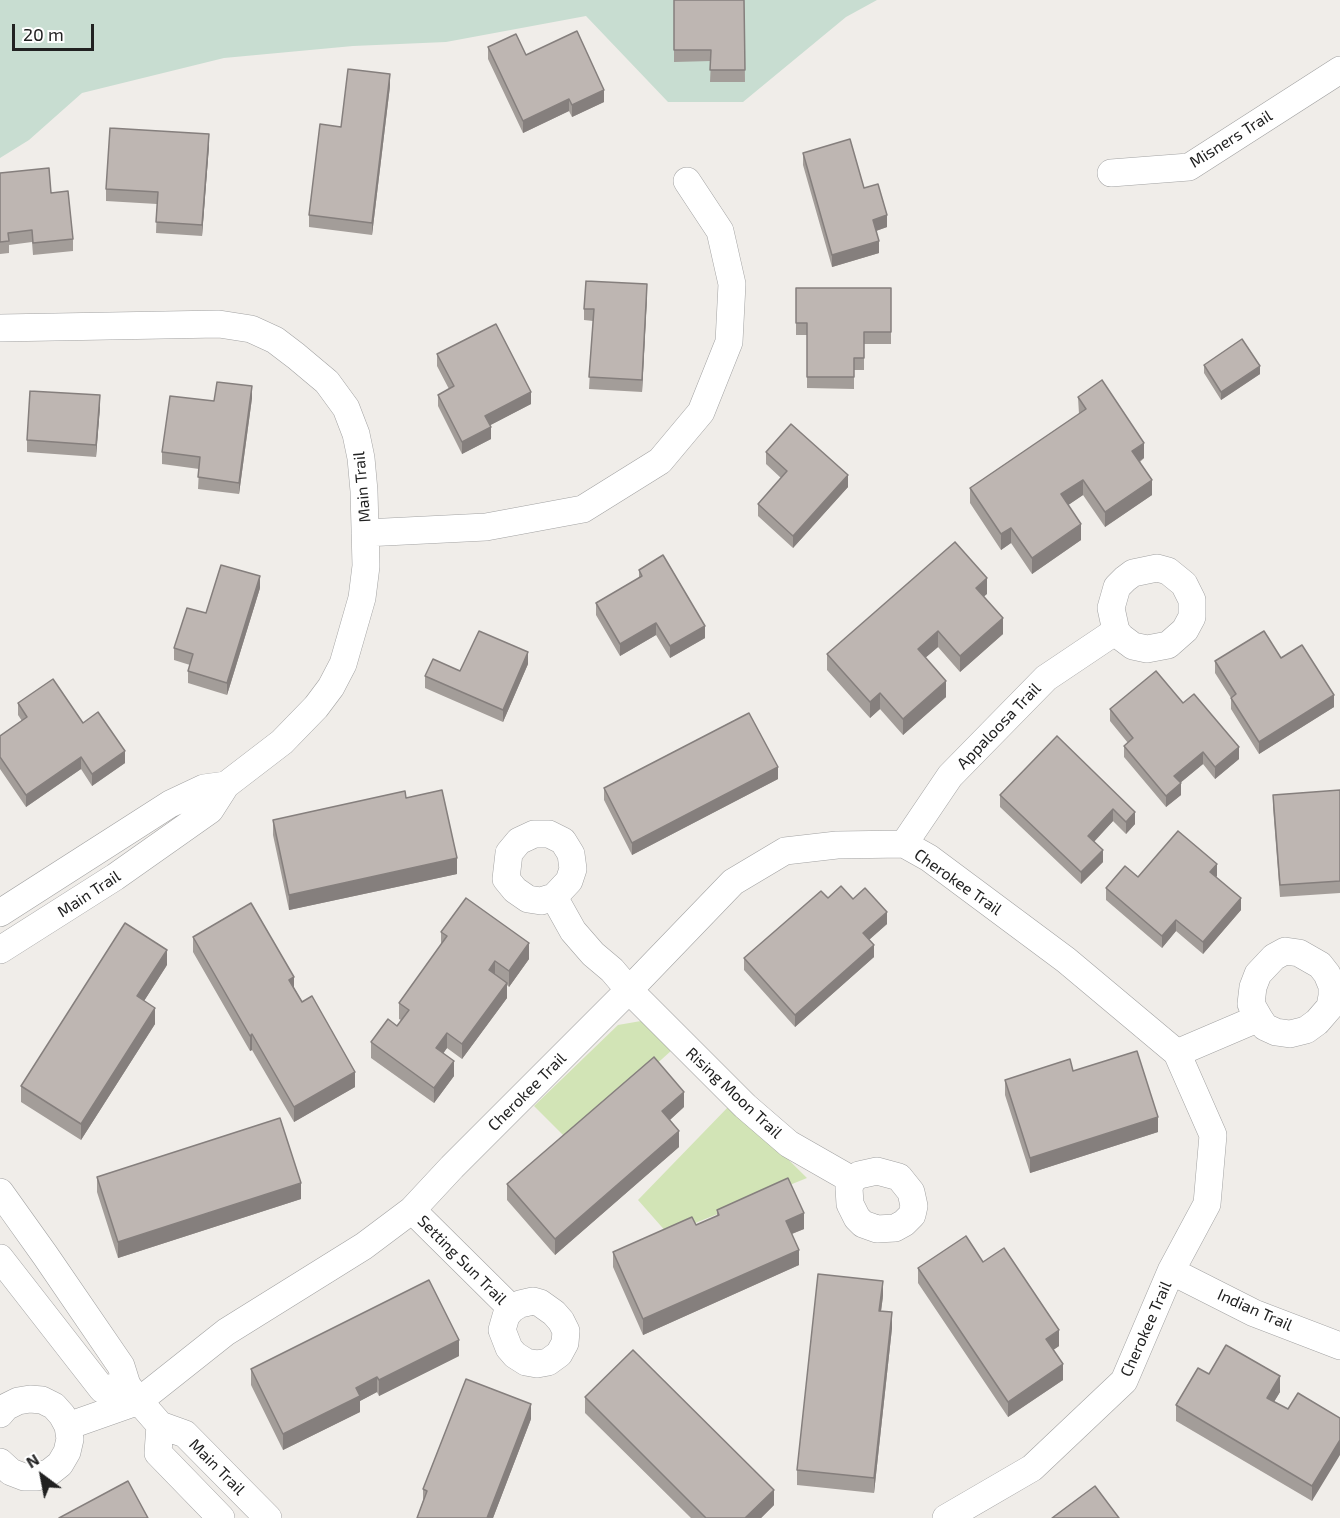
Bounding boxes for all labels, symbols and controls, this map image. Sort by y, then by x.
scale bar [15,12,98,50]
text: 20 m [23,23,64,45]
street label: Misners Trail [1186,106,1276,172]
street label: Main Trail [349,451,375,523]
street label: Appaloosa Trail [953,679,1045,773]
street label: Cherokee Trail [910,845,1006,919]
street label: Main Trail [54,867,124,921]
street label: Rising Moon Trail [682,1044,786,1142]
street label: Cherokee Trail [484,1049,570,1135]
street label: Setting Sun Trail [413,1211,511,1309]
street label: Cherokee Trail [1116,1278,1176,1380]
street label: Indian Trail [1215,1285,1295,1335]
street label: Main Trail [185,1435,249,1499]
north arrow [12,1446,72,1506]
text: N [22,1449,42,1471]

